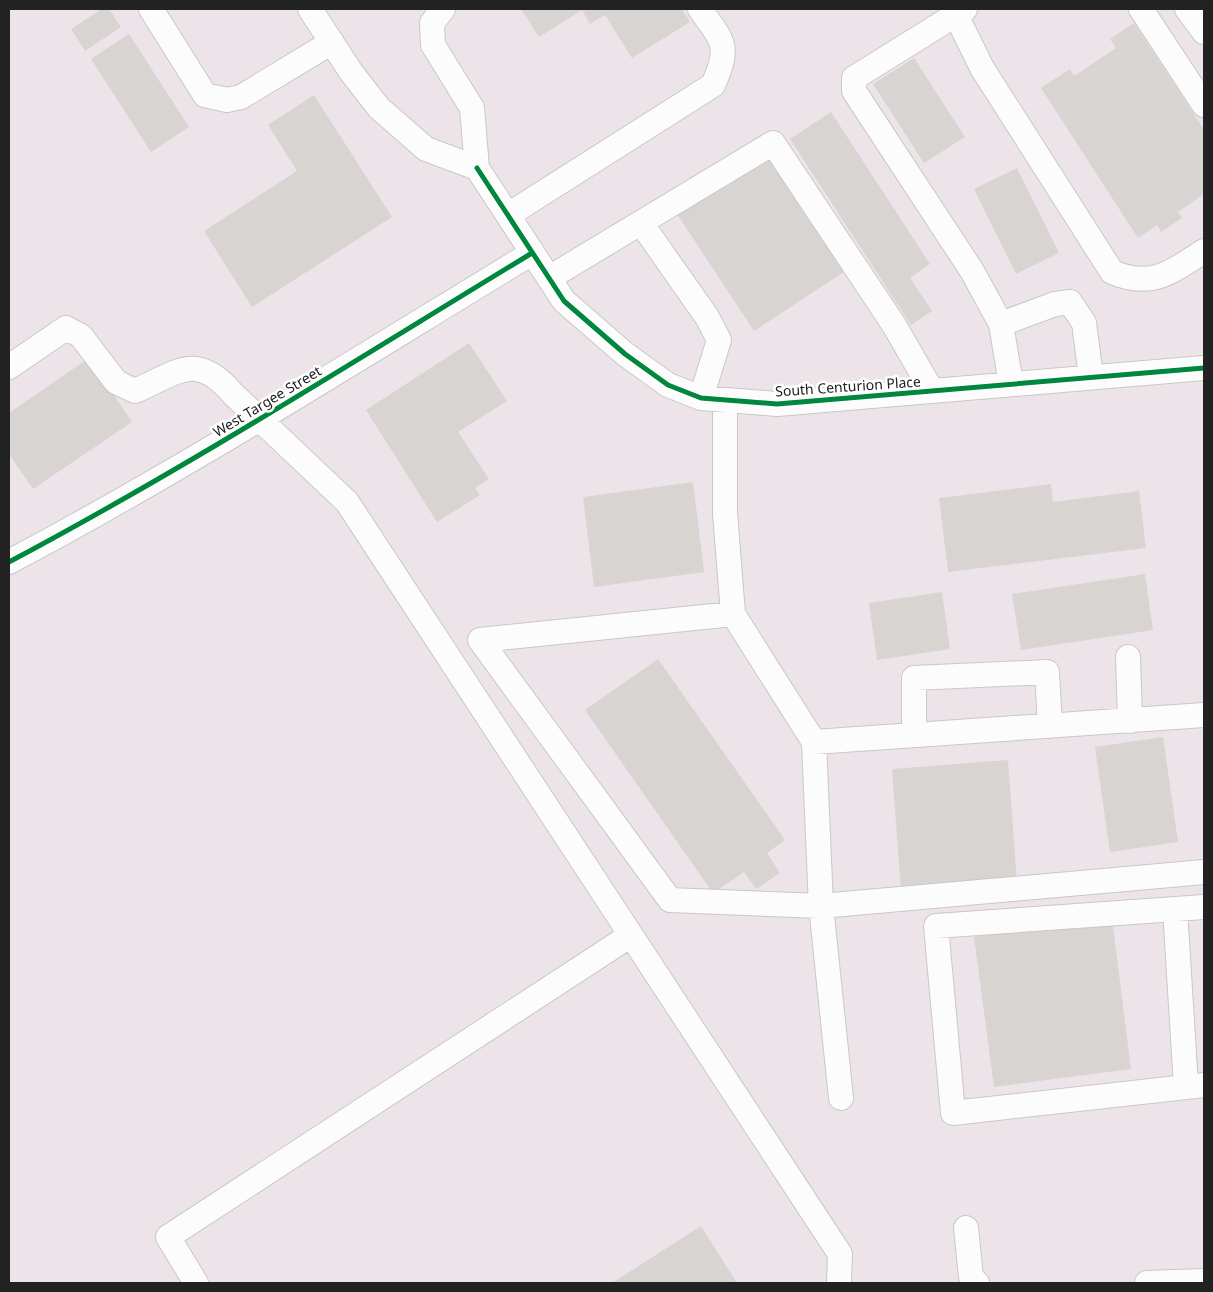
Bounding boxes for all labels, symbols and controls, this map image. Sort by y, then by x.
street label: West Targee Street [209,361,325,441]
street label: South Centurion Place [775,371,922,401]

